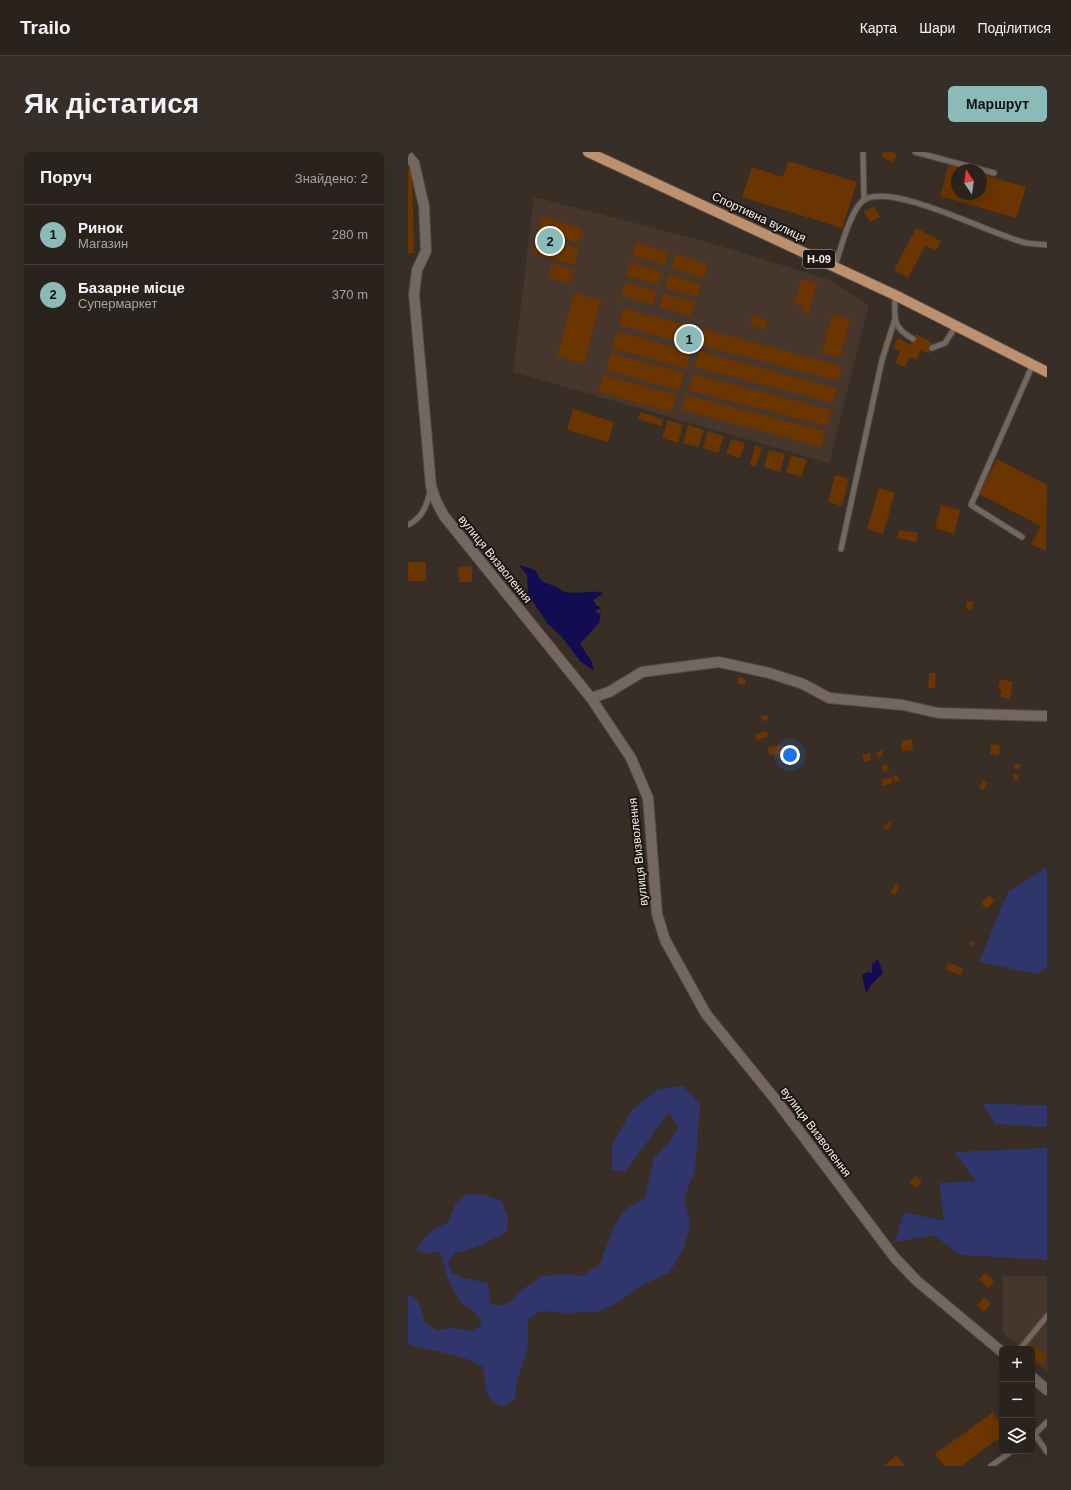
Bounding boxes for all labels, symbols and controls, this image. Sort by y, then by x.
text: Trailo [20,17,71,38]
text: Карта [860,20,897,36]
text: Шари [919,20,955,36]
text: Поділитися [977,20,1051,36]
button: Маршрут [948,86,1047,122]
text: Як дістатися [24,88,199,119]
north arrow [951,164,987,200]
text: Поруч [40,168,92,187]
text: Знайдено: 2 [295,171,368,186]
street label: Спортивна вулиця [710,189,808,245]
text: Ринок [78,219,123,236]
pin: 2 [537,226,563,256]
text: 1 [49,227,57,242]
text: 280 m [332,227,368,242]
text: Магазин [78,236,128,251]
road number: Н-09 [803,250,835,268]
text: Базарне місце [78,279,185,296]
text: 2 [49,287,57,302]
text: 370 m [332,287,368,302]
text: Супермаркет [78,296,157,311]
pin: 1 [676,324,702,354]
street label: вулиця Визволення [455,512,535,606]
your location [780,745,800,765]
street label: вулиця Визволення [625,797,651,907]
street label: вулиця Визволення [778,1084,854,1180]
map controls [999,1346,1035,1454]
button: + [999,1346,1035,1382]
button: − [999,1382,1035,1418]
button: layers [999,1418,1035,1454]

